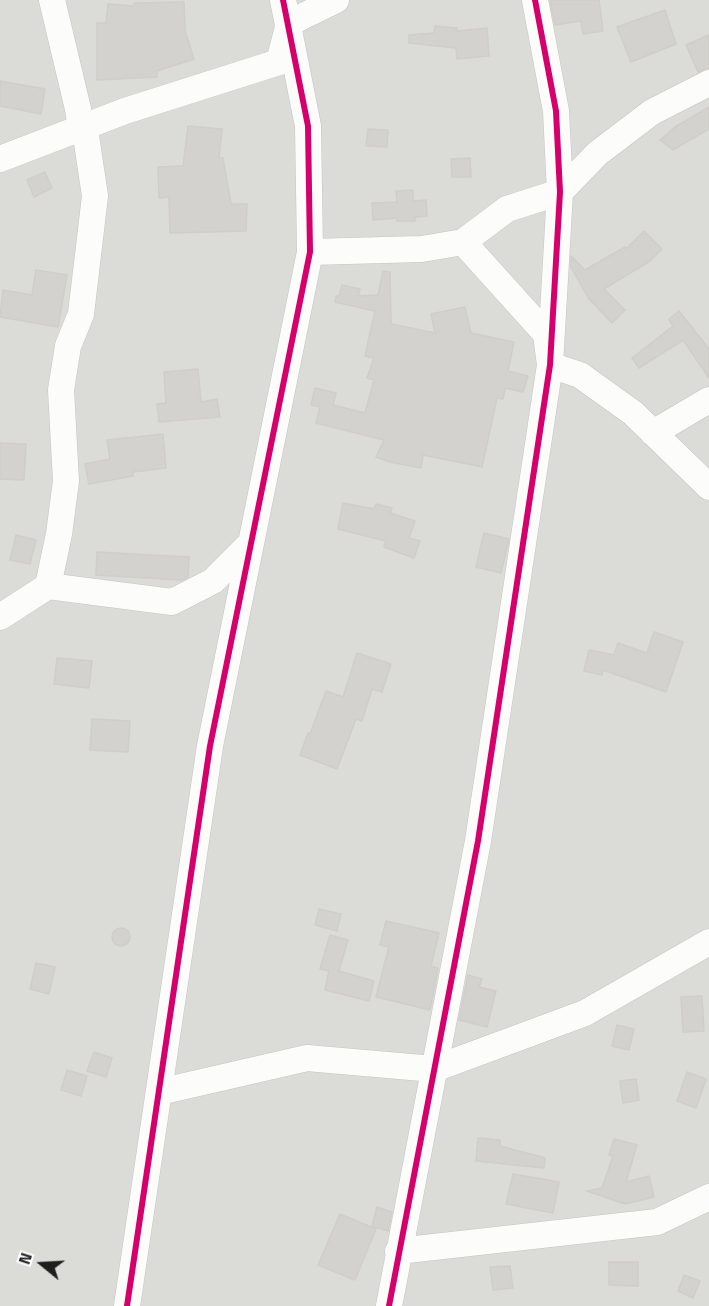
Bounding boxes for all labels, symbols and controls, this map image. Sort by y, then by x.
north arrow [12,1234,72,1294]
text: N [12,1249,38,1267]

